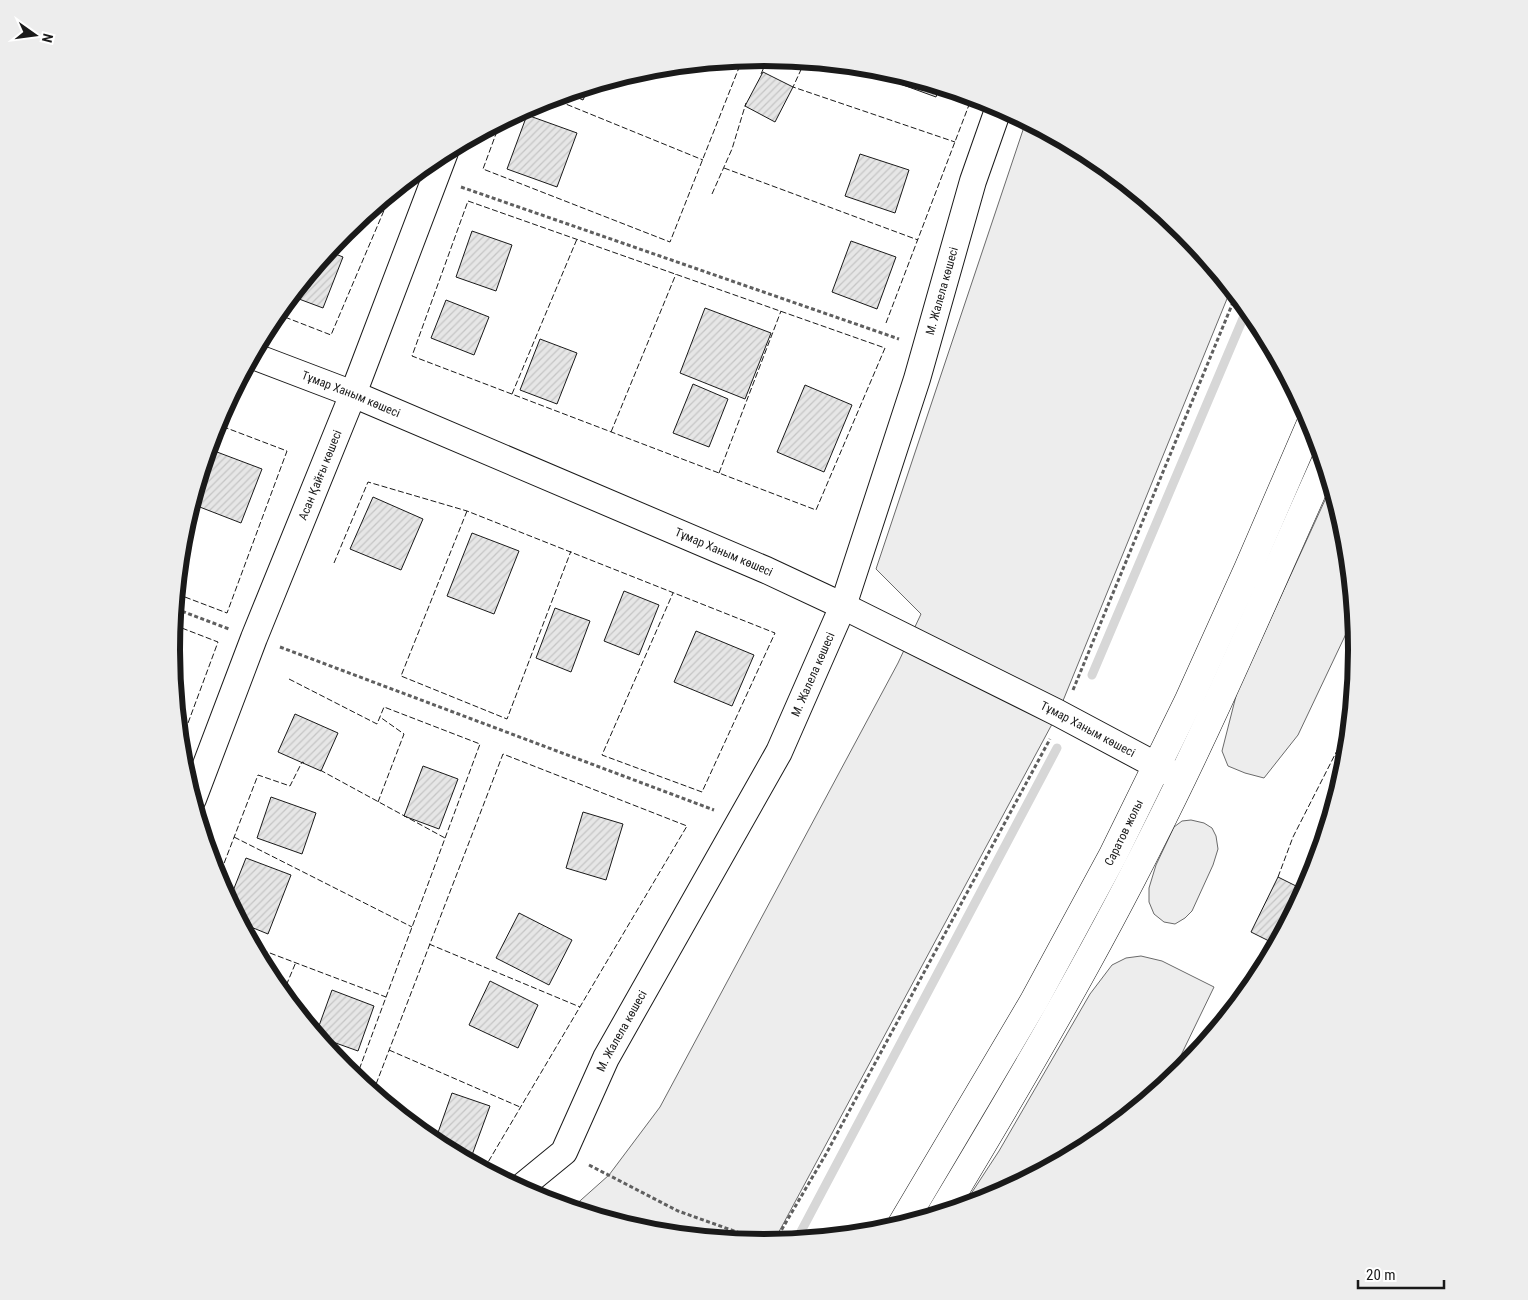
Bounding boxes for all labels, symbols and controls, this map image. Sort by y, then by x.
north arrow [10,10,60,60]
text: N [39,32,56,44]
street label: М. Жалела көшесі [923,245,961,336]
street label: Тұмар Ханым көшесі [300,368,402,420]
street label: Асан Қайғы көшесі [296,428,345,522]
street label: Тұмар Ханым көшесі [673,525,775,579]
street label: М. Жалела көшесі [788,630,838,719]
street label: Тұмар Ханым көшесі [1038,698,1138,760]
street label: Саратов жолы [1102,797,1146,868]
street label: М. Жалела көшесі [594,988,650,1074]
scale bar [1358,1258,1444,1290]
text: 20 m [1366,1266,1396,1284]

